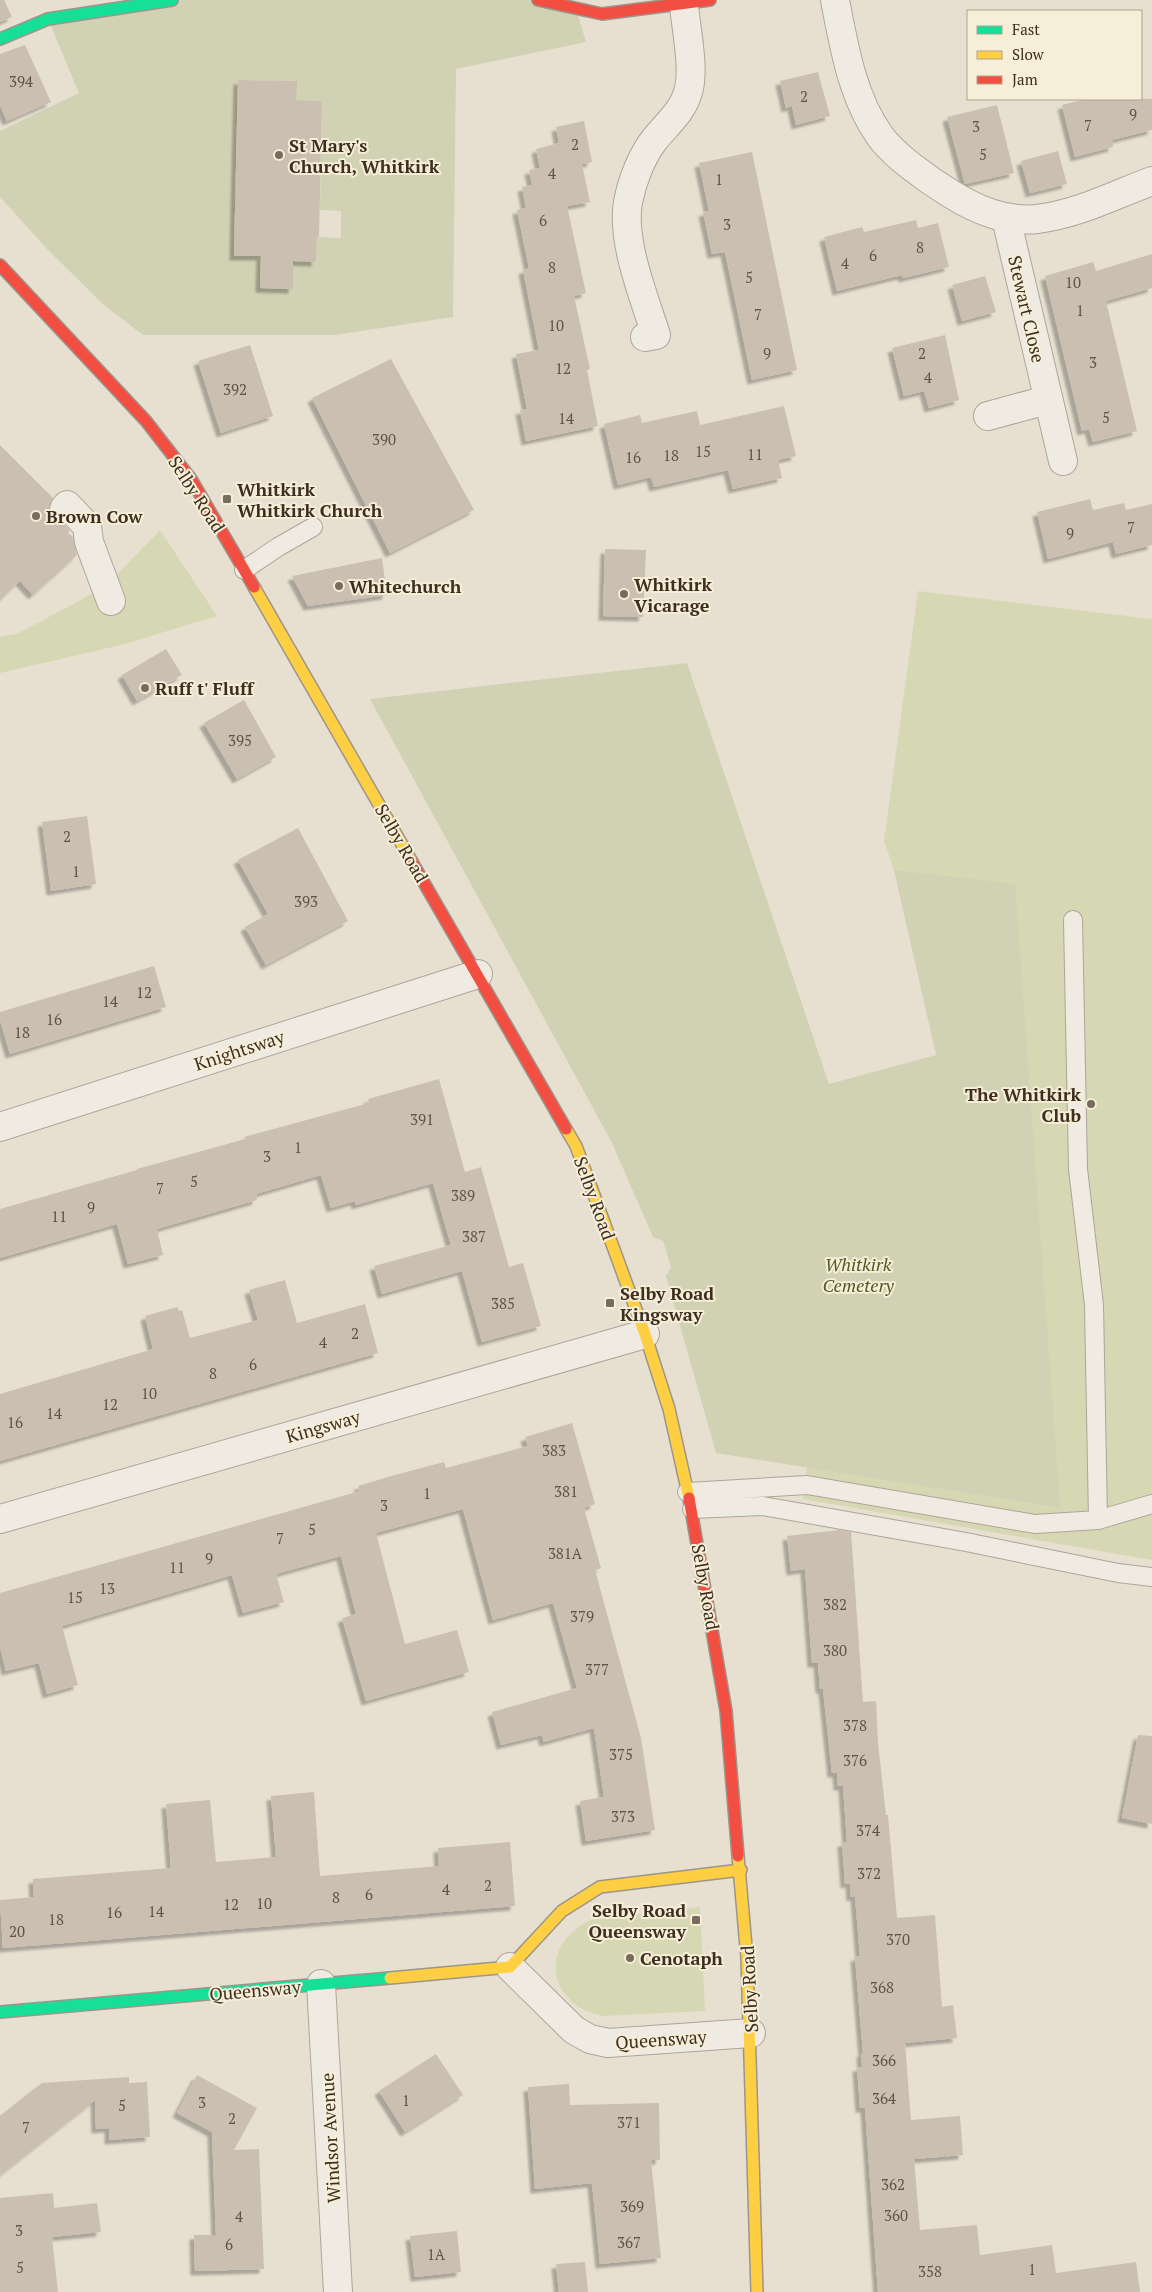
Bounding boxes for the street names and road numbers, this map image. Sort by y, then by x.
street label: Stewart Close [1003,253,1051,365]
street label: Selby Road [163,451,231,537]
street label: Selby Road [370,799,434,887]
street label: Knightsway [191,1024,288,1076]
street label: Selby Road [569,1153,621,1243]
street label: Kingsway [283,1404,364,1448]
street label: Selby Road [687,1542,725,1632]
street label: Selby Road [735,1945,763,2033]
street label: Queensway [208,1974,303,2006]
street label: Queensway [615,2024,708,2054]
street label: Windsor Avenue [315,2072,345,2204]

